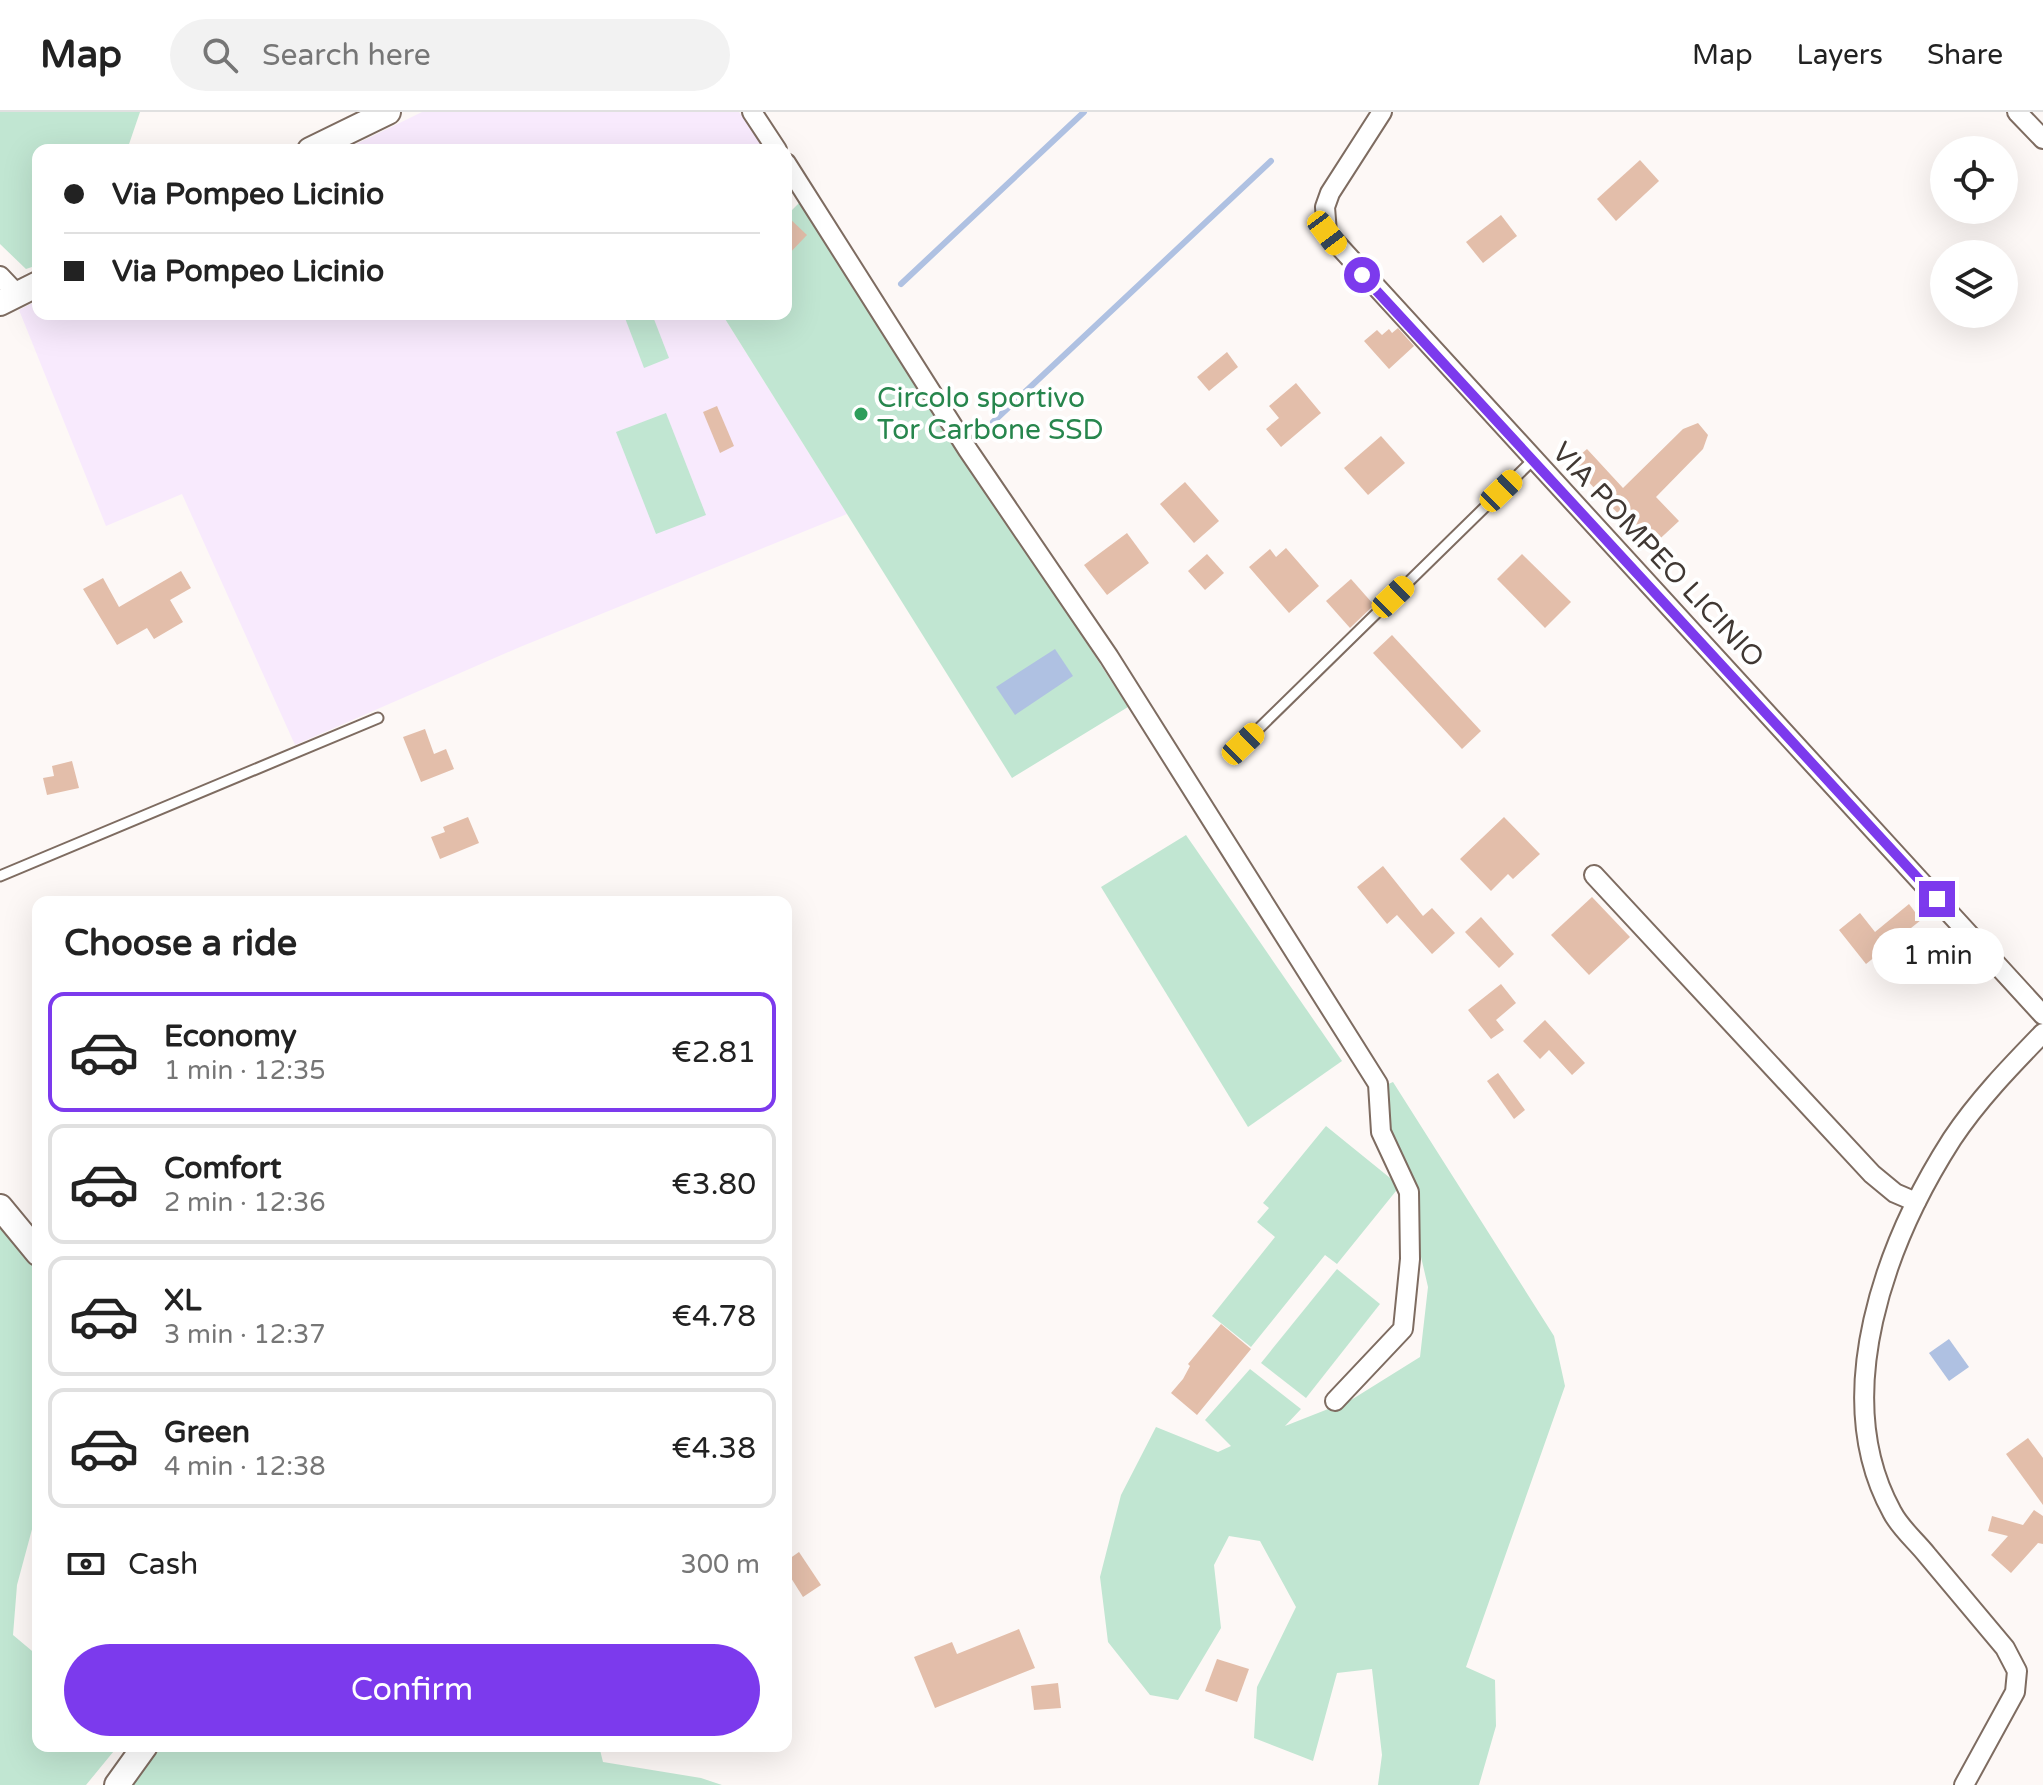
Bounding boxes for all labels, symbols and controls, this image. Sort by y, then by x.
search box [170,19,730,91]
text: Map [40,32,122,78]
icon: search [198,33,242,77]
text: Search here [262,37,431,74]
text: Map [1692,38,1753,72]
text: Layers [1797,38,1883,72]
text: Share [1927,38,2003,72]
map controls [1930,136,2018,328]
button: locate [1930,136,2018,224]
text: Via Pompeo Licinio [112,176,384,213]
car [1303,207,1351,259]
button: layers [1930,240,2018,328]
text: Via Pompeo Licinio [112,253,384,290]
route start [1344,257,1380,293]
place label: Circolo sportivo Tor Carbone SSD [877,381,1104,447]
marker: Circolo sportivo Tor Carbone SSD [852,405,870,423]
street label: VIA POMPEO LICINIO [1545,435,1771,675]
car [1475,466,1527,516]
car [1367,572,1419,622]
car [1217,719,1269,769]
route end [1919,881,1955,917]
text: Choose a ride [64,922,297,965]
callout: 1 min [1871,927,2003,983]
text: 1 min [1903,940,1973,971]
icon: car [68,1016,140,1088]
text: Economy [164,1018,297,1055]
text: €2.81 [671,1034,756,1071]
text: 1 min · 12:35 [164,1055,326,1086]
icon: car [68,1148,140,1220]
text: Comfort [164,1150,282,1187]
text: €3.80 [671,1166,756,1203]
text: 2 min · 12:36 [164,1187,326,1218]
icon: car [68,1280,140,1352]
text: XL [164,1282,201,1319]
text: €4.78 [672,1298,756,1335]
text: 3 min · 12:37 [164,1319,326,1350]
icon: car [68,1412,140,1484]
text: Green [164,1414,250,1451]
text: €4.38 [671,1430,756,1467]
text: 4 min · 12:38 [164,1451,326,1482]
icon: cash [64,1542,108,1586]
text: Cash [128,1546,198,1583]
text: 300 m [680,1549,760,1580]
button: Confirm [64,1644,760,1736]

